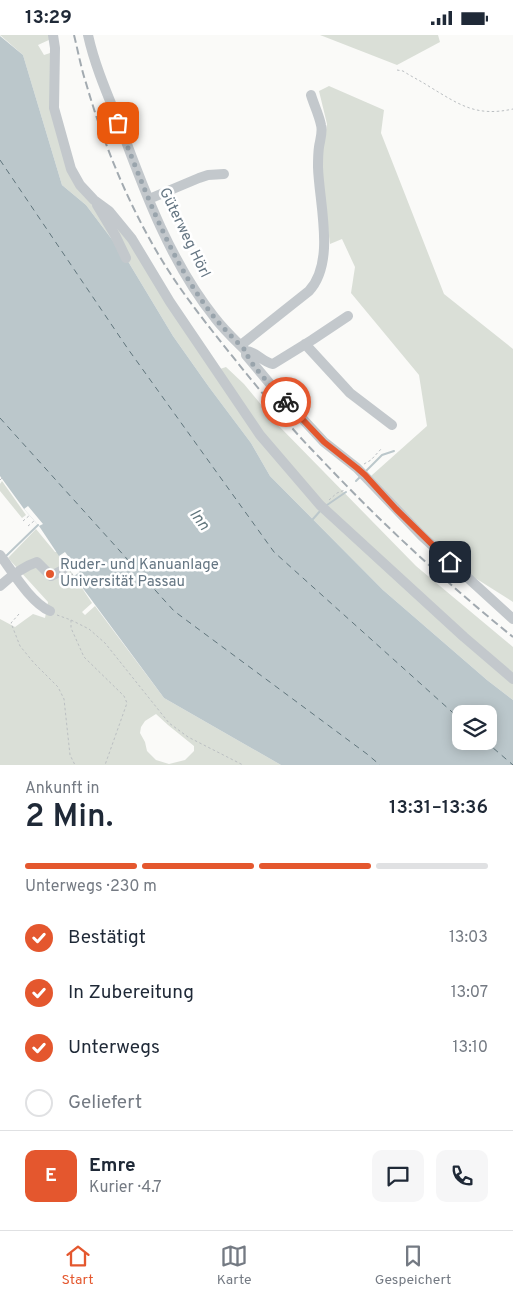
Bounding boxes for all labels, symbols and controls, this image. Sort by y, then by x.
text: 13:29 [25,6,72,30]
pin [97,102,139,144]
icon: bag [104,109,132,137]
street label: Güterweg Hörl [154,185,214,281]
courier [261,377,311,427]
icon: bike [272,388,300,416]
water label: Inn [184,505,214,535]
pin [429,541,471,583]
icon: home [436,548,464,576]
place label: Ruder- und Kanuanlage Universität Passau [60,556,219,592]
marker: Ruder- und Kanuanlage Universität Passau [44,568,56,580]
map controls [452,705,497,750]
button: layers [452,705,497,750]
text: Ankunft in [25,779,100,799]
text: 13:31–13:36 [389,796,488,820]
text: 2 Min. [25,798,113,838]
text: Unterwegs · 230 m [25,877,157,897]
icon: check [25,924,53,952]
text: Bestätigt [68,926,146,950]
text: 13:03 [449,928,488,948]
icon: check [25,979,53,1007]
text: In Zubereitung [68,981,194,1005]
text: 13:07 [451,983,488,1003]
icon: check [25,1034,53,1062]
text: Unterwegs [68,1036,160,1060]
text: 13:10 [453,1038,488,1058]
text: Geliefert [68,1091,142,1115]
button: chat [372,1150,424,1202]
button: phone [436,1150,488,1202]
text: Emre [89,1154,136,1178]
text: E [45,1164,57,1188]
text: Kurier · 4.7 [89,1178,162,1198]
tab: Start [62,1242,94,1289]
tab: Karte [217,1242,252,1289]
tab: Gespeichert [375,1242,451,1289]

